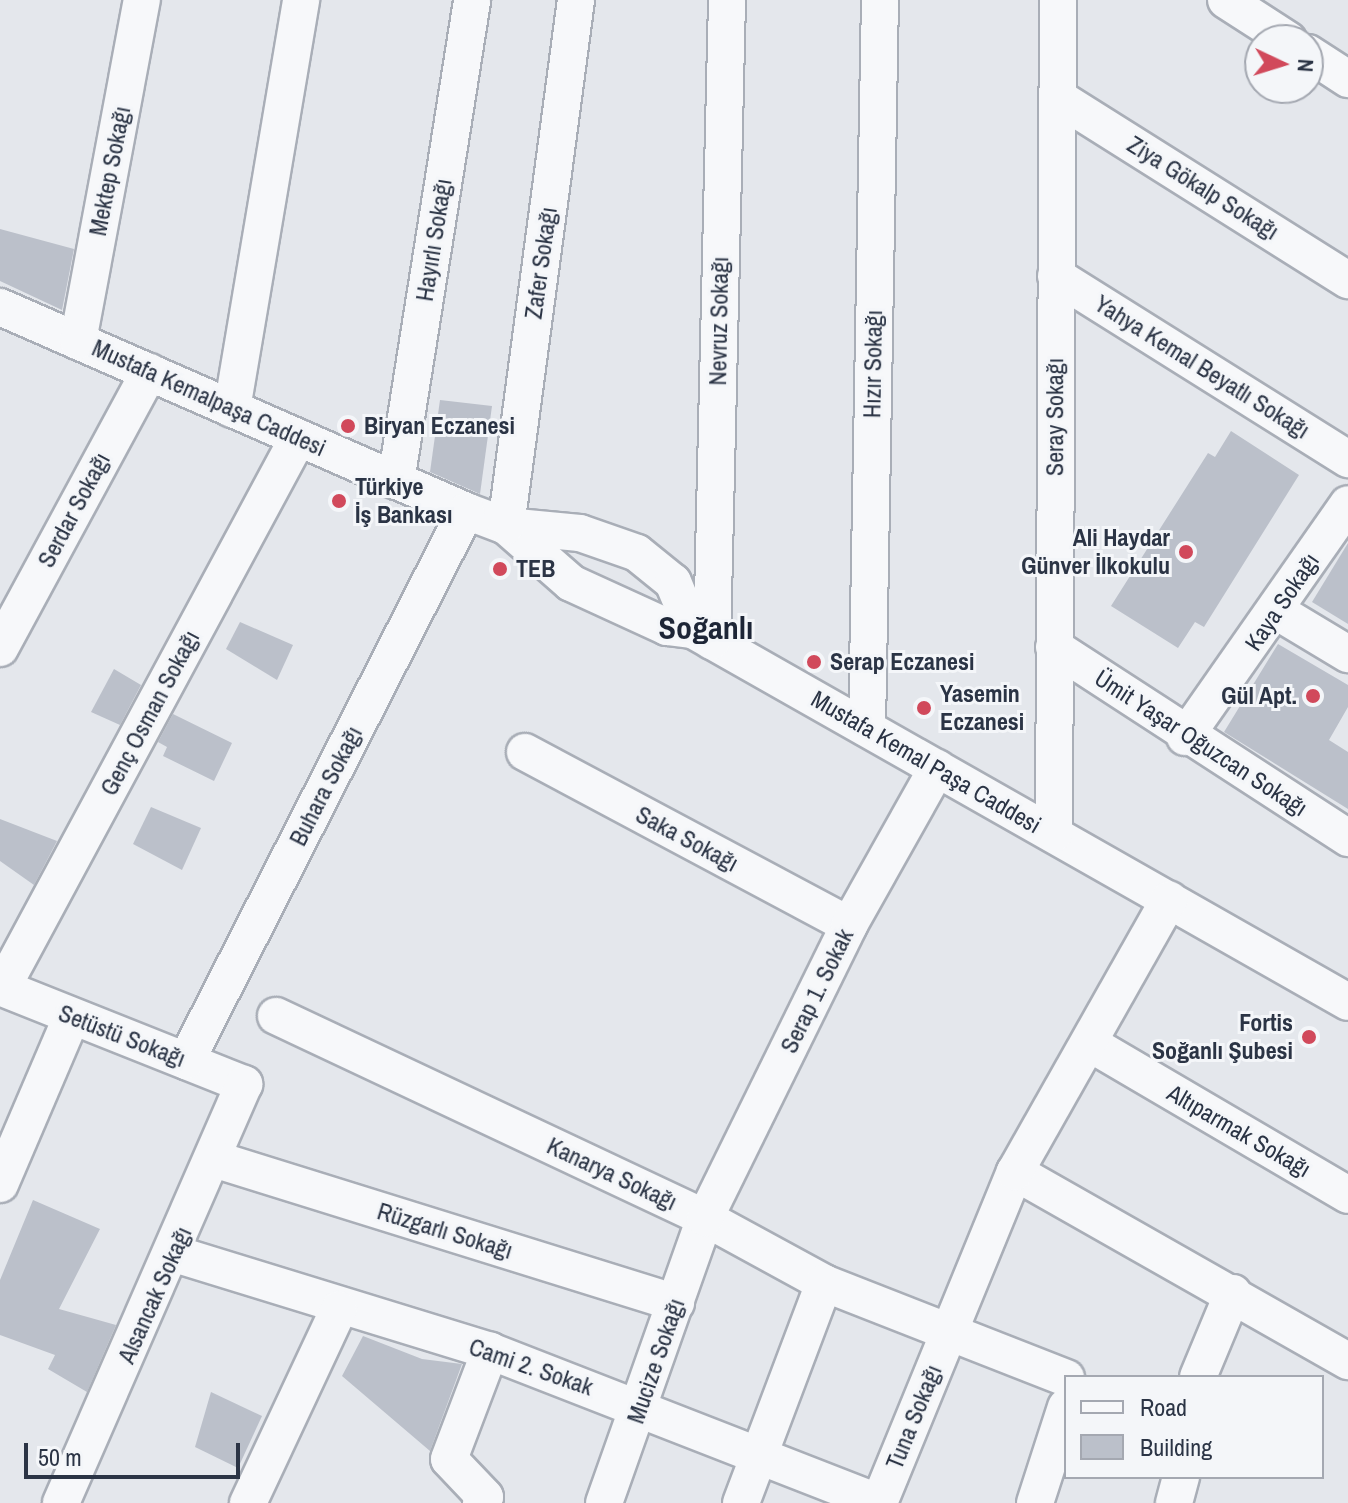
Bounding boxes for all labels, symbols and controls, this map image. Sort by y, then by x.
north arrow [1244,24,1324,104]
text: N [1291,58,1321,73]
street label: Mektep Sokağı [83,104,137,238]
street label: Ziya Gökalp Sokağı [1122,130,1284,246]
street label: Hayırlı Sokağı [410,177,458,303]
street label: Zafer Sokağı [519,205,563,321]
street label: Nevruz Sokağı [703,256,735,386]
street label: Yahya Kemal Beyatlı Sokağı [1089,289,1315,445]
street label: Hızır Sokağı [858,310,888,418]
street label: Mustafa Kemalpaşa Caddesi [88,333,330,463]
street label: Seray Sokağı [1041,358,1069,476]
place label: Biryan Eczanesi [364,412,515,440]
marker: Biryan Eczanesi [339,417,357,435]
street label: Serdar Sokağı [32,448,116,572]
place label: Türkiye İş Bankası [355,473,452,529]
marker: Türkiye İş Bankası [330,492,348,510]
place label: Ali Haydar Günver İlkokulu [1021,524,1170,580]
marker: Ali Haydar Günver İlkokulu [1177,543,1195,561]
street label: Kaya Sokağı [1239,548,1325,656]
place label: TEB [516,555,555,583]
marker: TEB [491,560,509,578]
district label: Soğanlı [659,609,753,647]
street label: Genç Osman Sokağı [94,626,206,800]
place label: Serap Eczanesi [830,648,974,676]
marker: Serap Eczanesi [805,653,823,671]
street label: Ümit Yaşar Oğuzcan Sokağı [1089,663,1313,823]
place label: Yasemin Eczanesi [940,680,1024,736]
place label: Gül Apt. [1220,682,1297,710]
street label: Mustafa Kemal Paşa Caddesi [806,684,1046,840]
marker: Gül Apt. [1304,687,1322,705]
marker: Yasemin Eczanesi [915,699,933,717]
street label: Buhara Sokağı [284,721,368,851]
street label: Saka Sokağı [631,800,743,878]
street label: Serap 1. Sokak [775,924,859,1058]
street label: Setüstü Sokağı [55,999,189,1073]
place label: Fortis Soğanlı Şubesi [1152,1009,1293,1065]
marker: Fortis Soğanlı Şubesi [1300,1028,1318,1046]
street label: Altıparmak Sokağı [1162,1078,1316,1184]
street label: Kanarya Sokağı [542,1131,682,1217]
street label: Rüzgarlı Sokağı [374,1197,516,1265]
street label: Alsancak Sokağı [112,1222,198,1368]
street label: Mucize Sokağı [621,1295,691,1427]
street label: Cami 2. Sokak [465,1332,597,1402]
street label: Tuna Sokağı [880,1361,948,1473]
legend [1064,1375,1324,1479]
text: Road [1140,1391,1187,1423]
scale bar [28,1427,244,1477]
text: Building [1140,1431,1212,1463]
text: 50 m [38,1441,82,1473]

